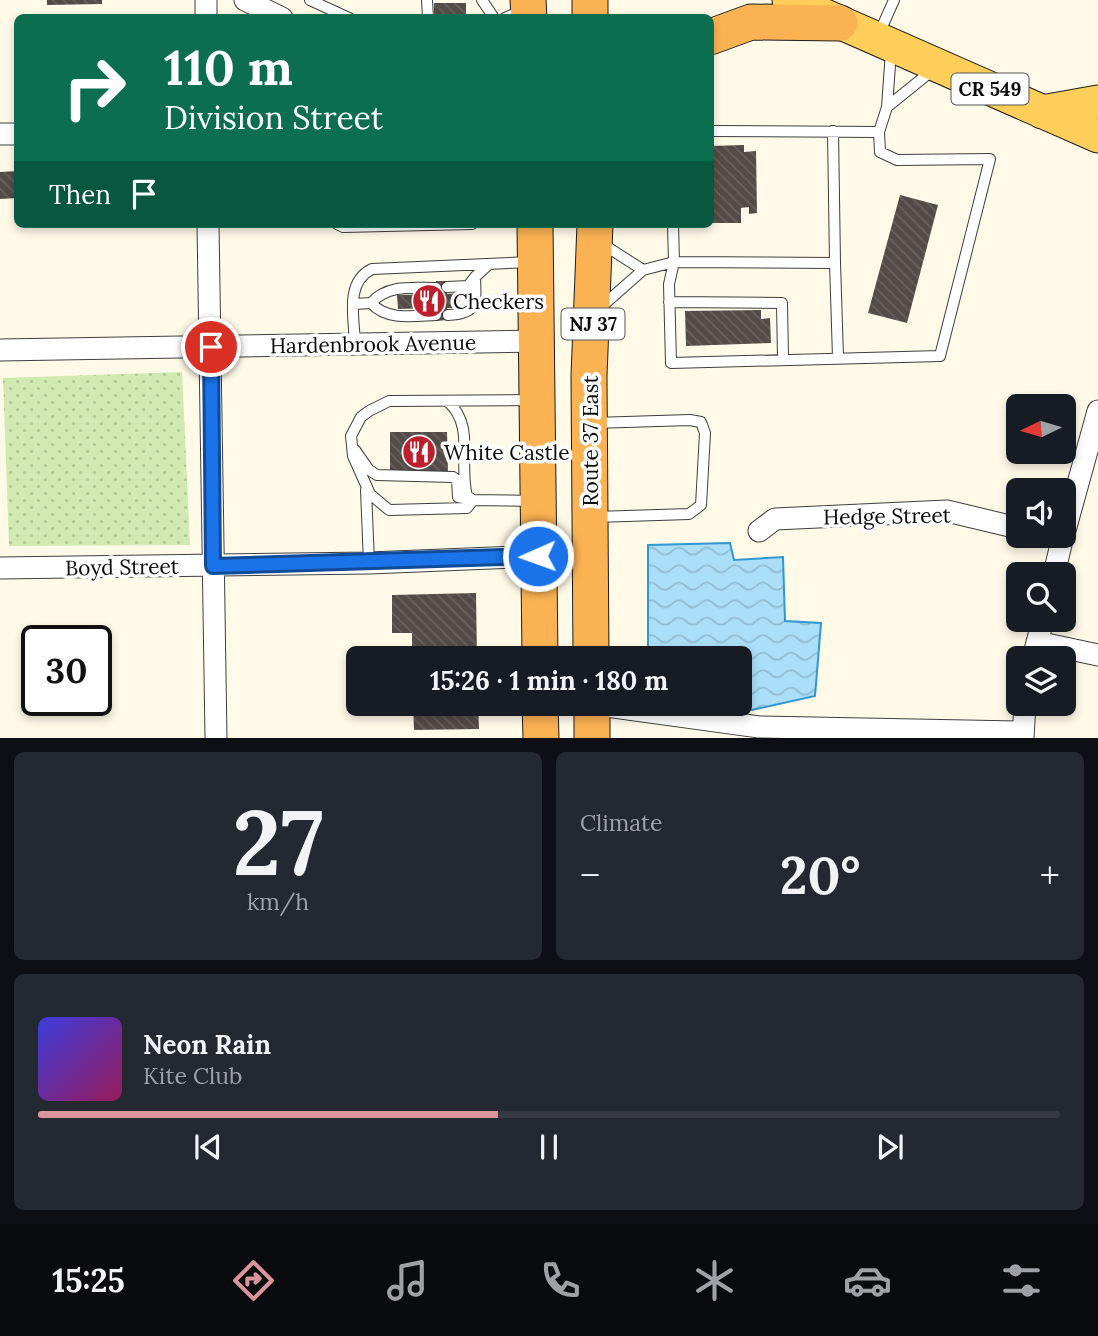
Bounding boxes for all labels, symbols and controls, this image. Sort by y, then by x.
text: 110 m [164,36,293,98]
icon: right [49,42,140,133]
road number: CR 549 [951,74,1028,104]
text: Division Street [164,97,383,138]
icon: arrive [125,175,163,213]
text: Then [49,178,111,211]
restaurant icon: Checkers [410,282,448,320]
place label: Checkers [453,288,544,315]
road number: NJ 37 [562,308,624,340]
pin [181,317,241,377]
icon: arrive [192,328,230,366]
street label: Hardenbrook Avenue [270,329,476,359]
street label: Route 37 East [577,375,604,507]
north arrow [1006,394,1076,464]
map controls [1006,394,1076,716]
restaurant icon: White Castle [400,433,438,471]
place label: White Castle [444,439,570,466]
button: sound [1006,478,1076,548]
street label: Hedge Street [823,501,952,531]
position arrow [501,519,575,593]
street label: Boyd Street [65,552,180,581]
button: search [1006,562,1076,632]
speed limit sign: 30 [21,625,112,716]
button: layers [1006,646,1076,716]
text: 15:26 · 1 min · 180 m [430,664,668,697]
text: 27 [232,783,324,900]
text: Climate [580,808,662,837]
text: 20° [780,842,860,908]
text: − [580,851,600,899]
text: + [1040,851,1060,899]
text: km/h [247,887,309,916]
text: Neon Rain [143,1028,271,1061]
text: Kite Club [143,1061,242,1090]
icon: previous [189,1128,227,1166]
icon: pause [530,1128,568,1166]
icon: next [871,1128,909,1166]
icon: directions [229,1256,278,1305]
icon: music [383,1256,432,1305]
icon: phone [536,1256,585,1305]
icon: climate [690,1256,739,1305]
icon: car [843,1256,892,1305]
icon: filters [997,1256,1046,1305]
text: 15:25 [52,1260,125,1301]

